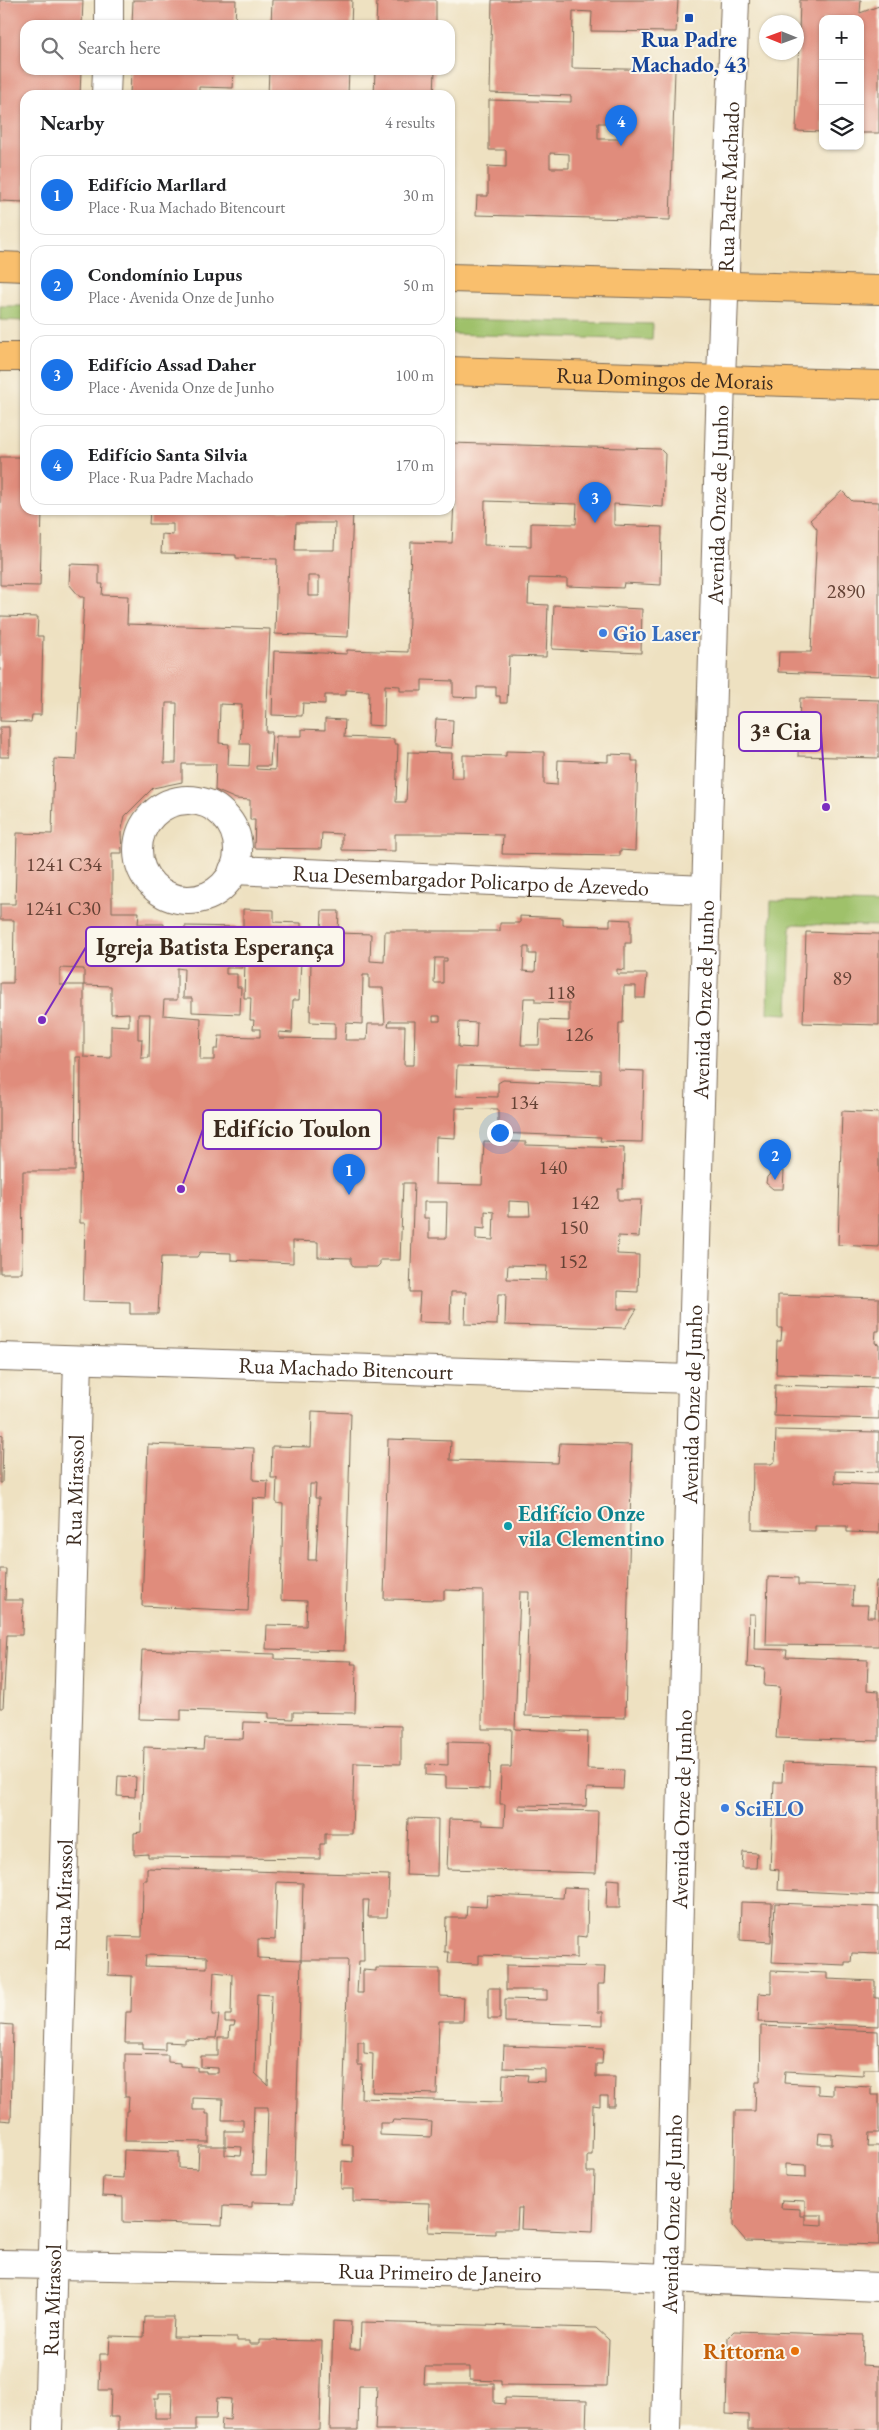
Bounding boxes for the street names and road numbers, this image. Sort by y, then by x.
street label: Rua Padre Machado [711,101,746,273]
street label: Rua Domingos de Morais [556,360,774,397]
street label: Avenida Onze de Junho [700,404,735,606]
street label: Rua Desembargador Policarpo de Azevedo [292,859,650,903]
street label: Avenida Onze de Junho [686,899,721,1101]
street label: Avenida Onze de Junho [675,1304,709,1505]
street label: Rua Machado Bitencourt [238,1351,454,1386]
street label: Rua Mirassol [59,1434,91,1547]
street label: Avenida Onze de Junho [665,1709,699,1910]
street label: Rua Mirassol [47,1839,80,1952]
street label: Avenida Onze de Junho [655,2114,689,2315]
street label: Rua Mirassol [36,2244,68,2356]
street label: Rua Primeiro de Janeiro [338,2256,542,2289]

